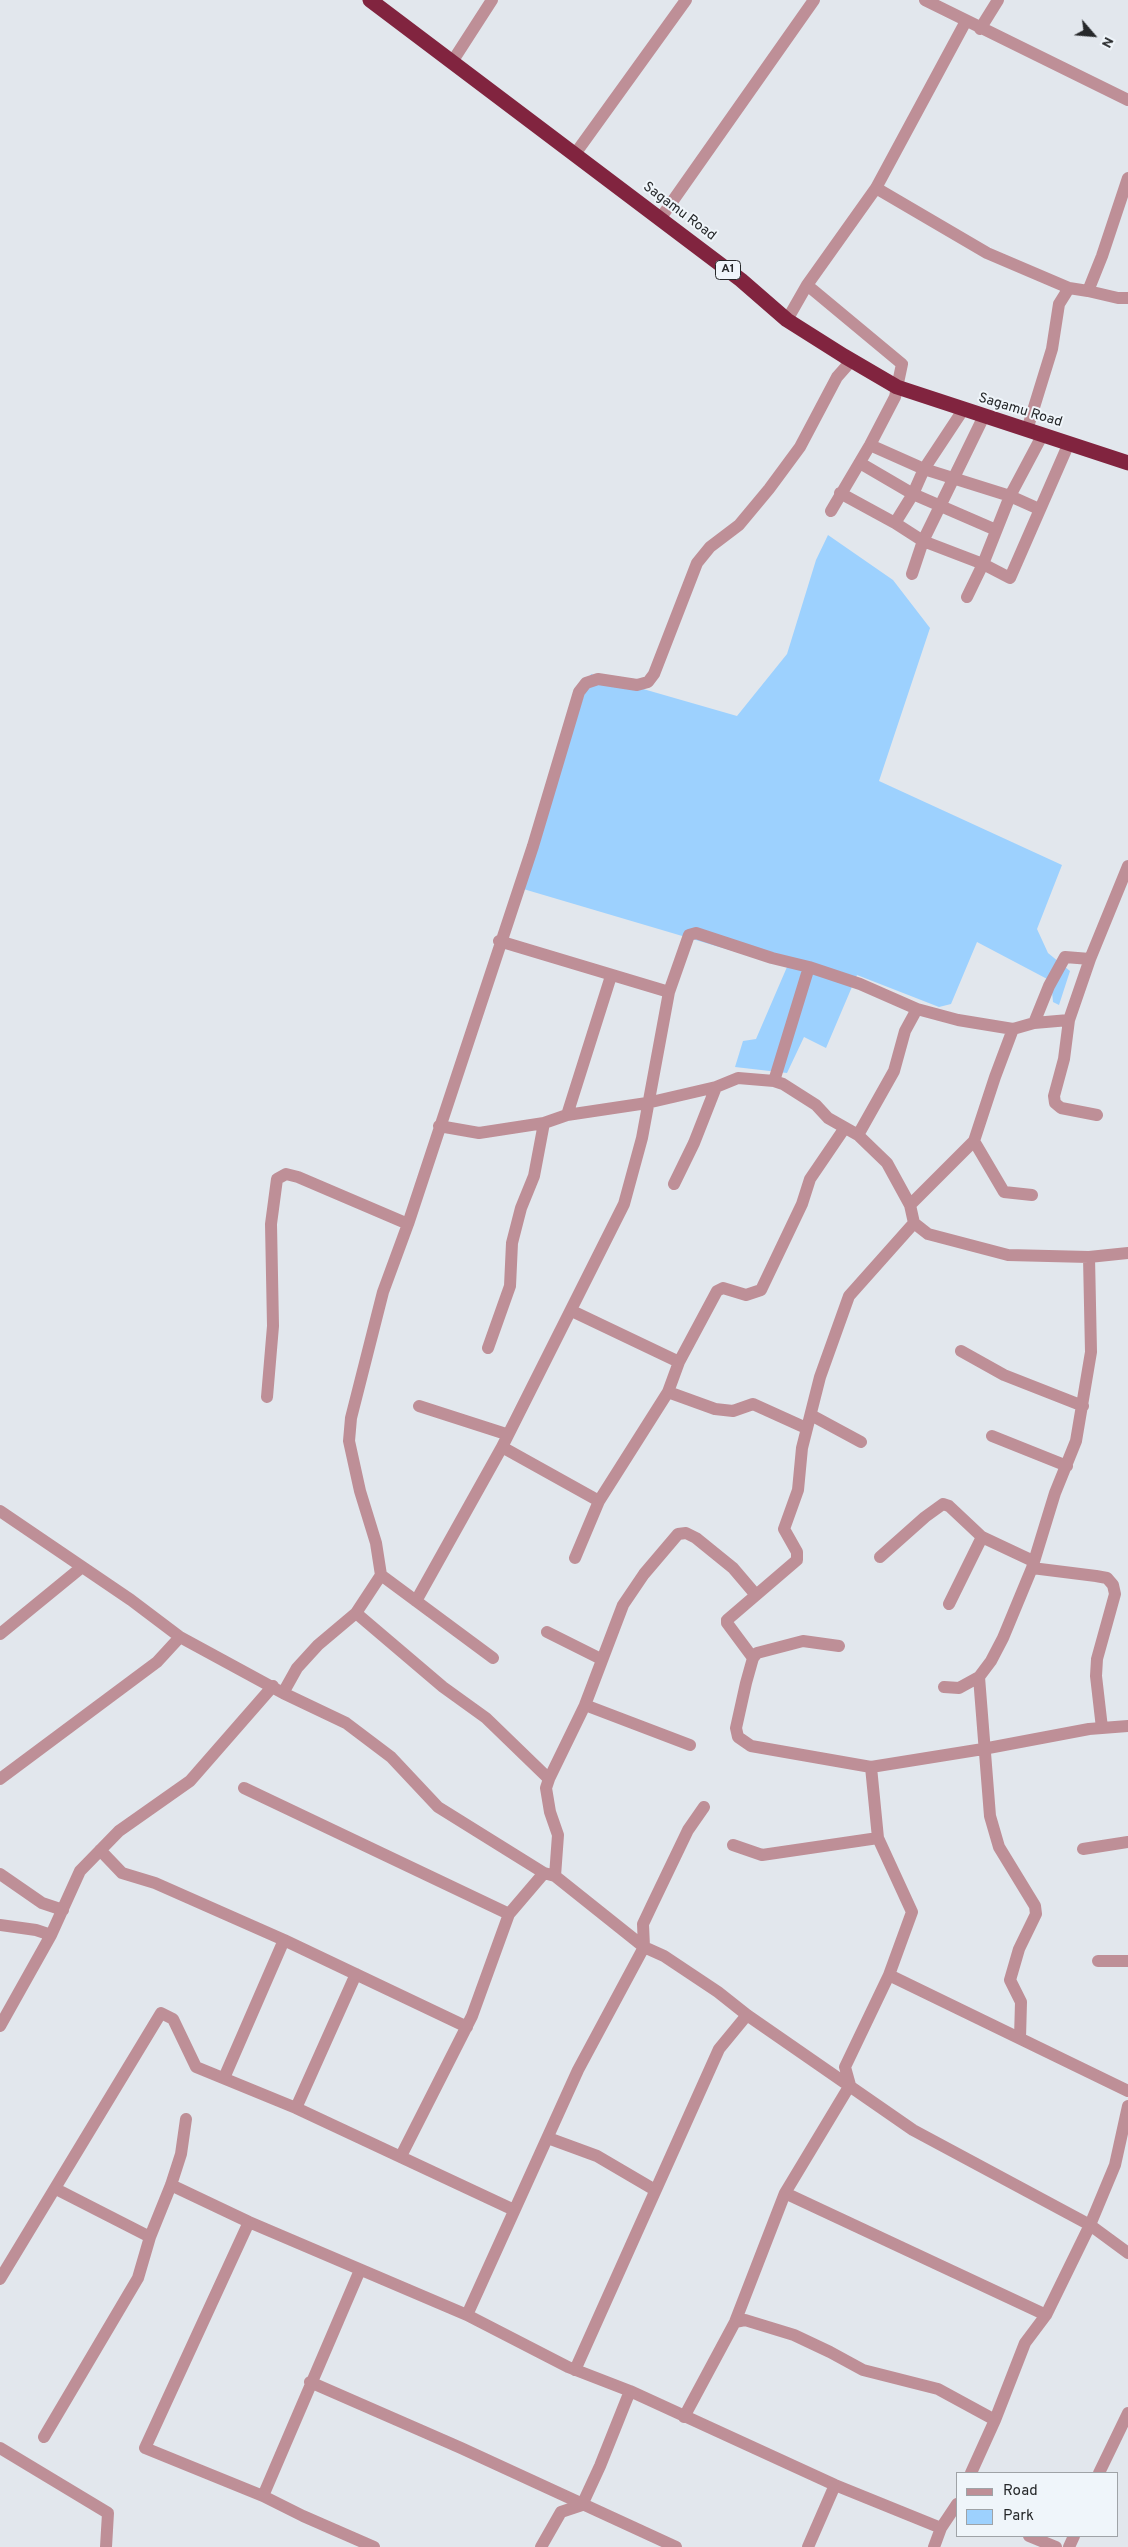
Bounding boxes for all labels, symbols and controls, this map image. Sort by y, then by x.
north arrow [1068,10,1118,60]
text: N [1097,34,1117,50]
street label: Sagamu Road [639,179,719,245]
road number: A1 [716,260,740,280]
street label: Sagamu Road [976,390,1064,432]
legend [956,2472,1118,2537]
text: Road [1003,2482,1038,2501]
text: Park [1003,2507,1034,2526]

